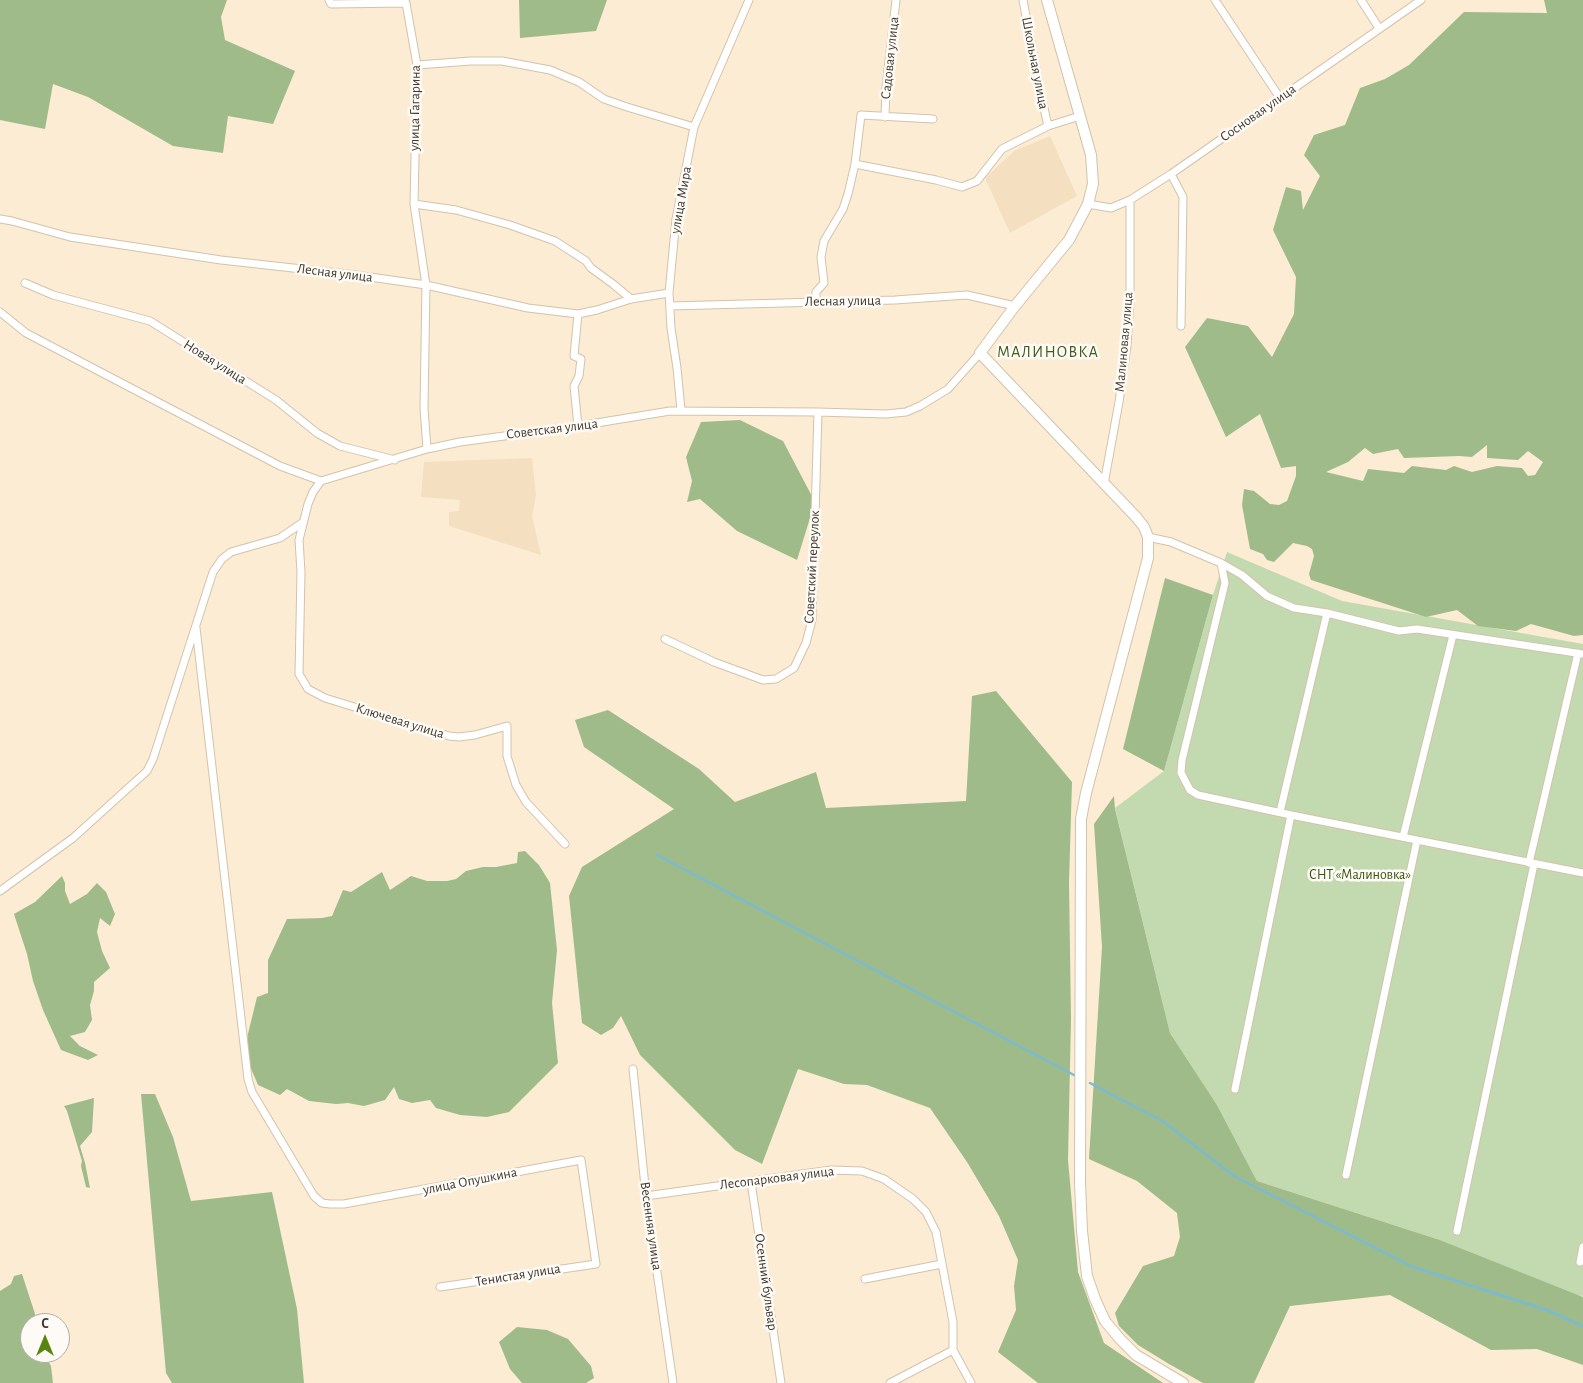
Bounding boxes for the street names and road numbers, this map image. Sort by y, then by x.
street label: Школьная улица [1018,15,1052,111]
street label: Садовая улица [877,16,903,100]
street label: улица Гагарина [406,65,424,151]
street label: Сосновая улица [1217,81,1299,145]
street label: улица Мира [667,165,695,235]
street label: Лесная улица [296,260,374,286]
street label: Малиновая улица [1111,291,1137,393]
street label: Лесная улица [805,292,881,310]
street label: Новая улица [180,336,250,388]
street label: Советская улица [505,415,599,443]
street label: Советский переулок [801,510,823,624]
street label: Ключевая улица [354,700,446,742]
street label: Лесопарковая улица [719,1163,835,1193]
street label: улица Опушкина [421,1164,519,1198]
street label: Весенняя улица [636,1181,666,1271]
street label: Осенний бульвар [751,1232,781,1332]
street label: Тенистая улица [474,1260,562,1290]

